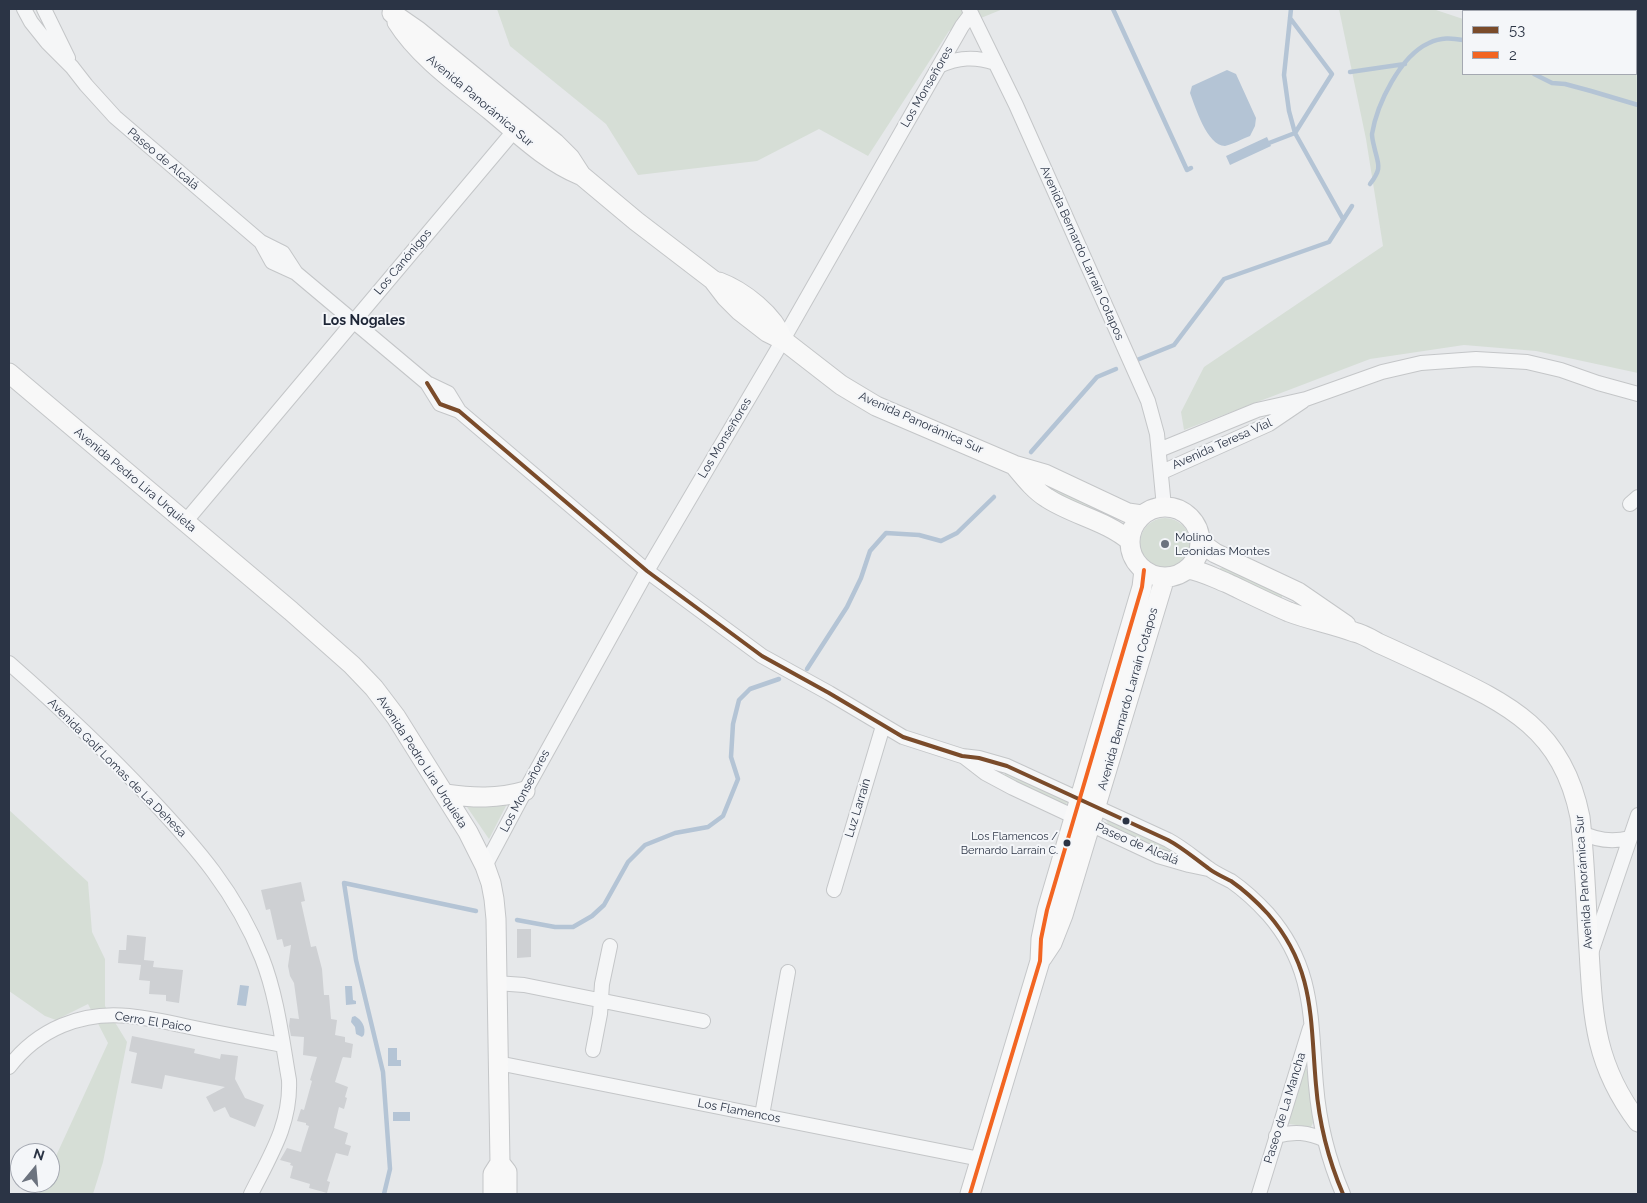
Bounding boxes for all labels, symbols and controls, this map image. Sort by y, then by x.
legend [1462,10,1637,75]
text: 53 [1509,21,1525,39]
street label: Los Monseñores [898,44,956,130]
text: 2 [1509,46,1517,64]
street label: Avenida Panorámica Sur [424,52,536,150]
street label: Paseo de Alcalá [124,125,202,193]
street label: Avenida Bernardo Larraín Cotapos [1037,164,1127,342]
street label: Los Canónigos [371,226,435,298]
district label: Los Nogales [323,313,405,329]
street label: Avenida Panorámica Sur [856,389,986,457]
street label: Los Monseñores [695,395,755,481]
street label: Avenida Teresa Vial [1170,416,1274,472]
street label: Avenida Pedro Lira Urquieta [71,425,199,535]
place label: Molino Leonidas Montes [1175,530,1270,558]
marker: Molino Leonidas Montes [1159,538,1171,550]
street label: Avenida Bernardo Larraín Cotapos [1095,606,1161,792]
street label: Avenida Pedro Lira Urquieta [374,693,470,831]
street label: Avenida Golf Lomas de La Dehesa [45,696,189,840]
street label: Los Monseñores [497,747,553,835]
street label: Luz Larraín [842,777,874,839]
street label: Avenida Panorámica Sur [1572,814,1596,950]
unlabelled marker [1121,816,1131,826]
street label: Paseo de Alcalá [1093,820,1181,868]
place label: Los Flamencos / Bernardo Larraín C. [961,830,1058,856]
marker: Los Flamencos / Bernardo Larraín C. [1062,838,1072,848]
street label: Cerro El Paico [114,1009,192,1035]
street label: Paseo de La Mancha [1261,1051,1309,1165]
street label: Los Flamencos [696,1096,782,1126]
north arrow [10,1143,60,1193]
text: N [32,1145,47,1164]

